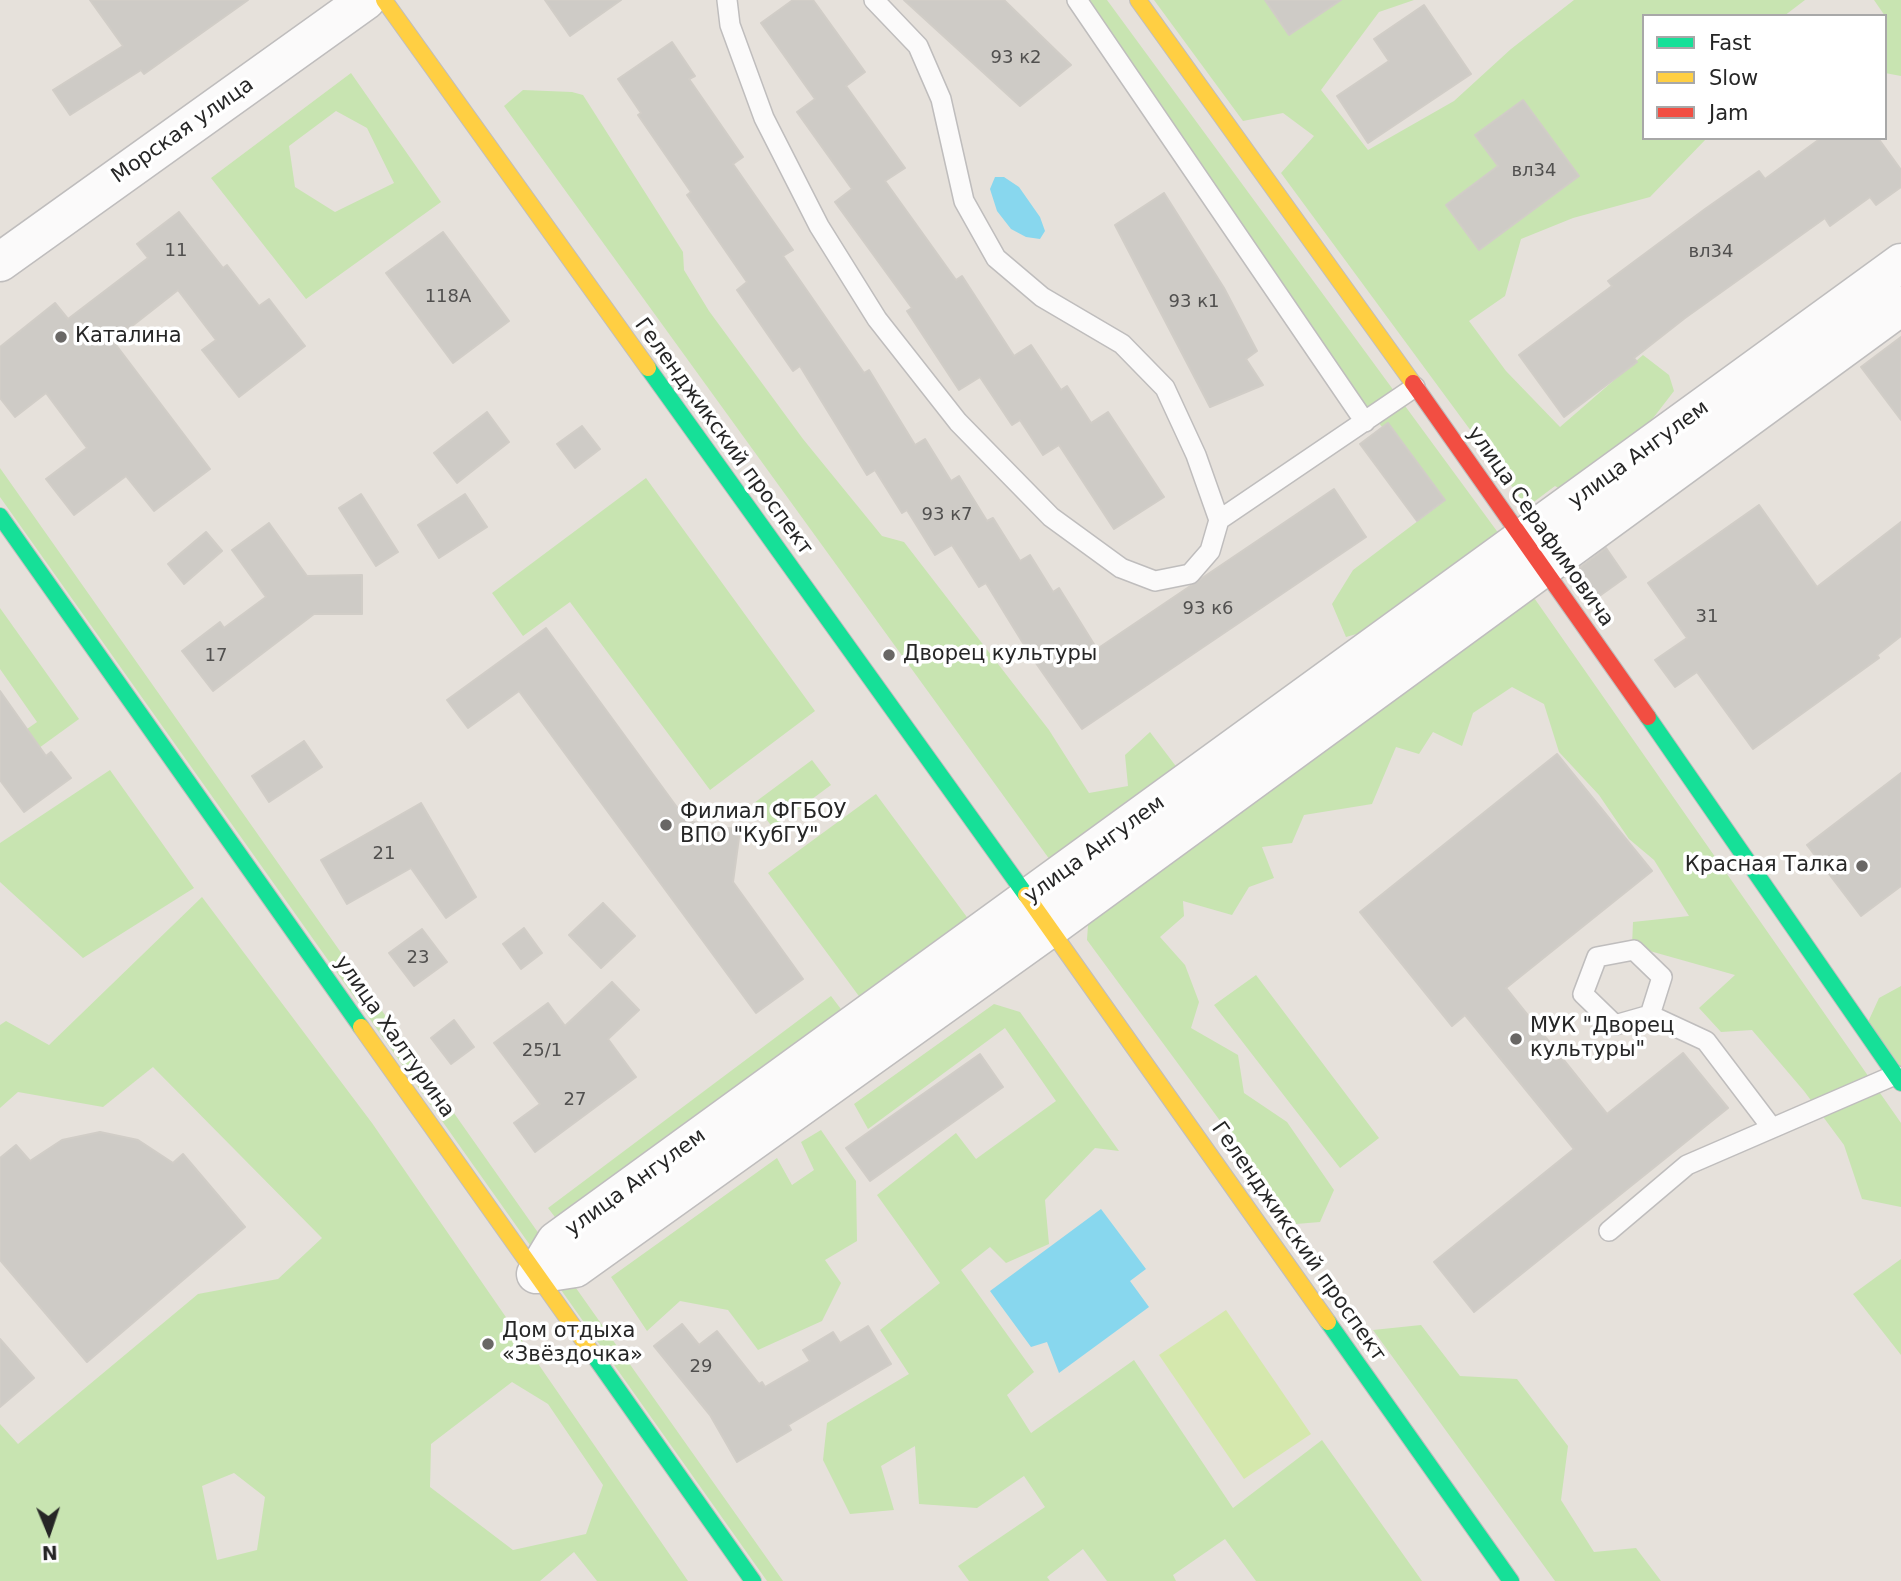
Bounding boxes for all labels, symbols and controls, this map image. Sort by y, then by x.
legend [1642,14,1887,140]
text: Fast [1709,31,1751,55]
house number: 93 к2 [991,47,1041,69]
text: Slow [1709,66,1758,90]
street label: Морская улица [107,73,259,189]
text: Jam [1709,101,1749,125]
house number: вл34 [1511,160,1557,182]
house number: 11 [165,240,187,262]
house number: вл34 [1688,241,1734,263]
house number: 118А [425,286,471,308]
house number: 93 к1 [1169,291,1219,313]
street label: Геленджикский проспект [629,314,817,560]
place label: Каталина [75,324,182,350]
marker: Каталина [53,329,69,345]
street label: улица Ангулем [1564,396,1714,514]
street label: улица Серафимовича [1461,422,1619,632]
house number: 93 к7 [922,504,972,526]
house number: 93 к6 [1183,598,1233,620]
house number: 31 [1696,606,1718,628]
place label: Дворец культуры [903,642,1097,668]
house number: 17 [205,645,227,667]
marker: Дворец культуры [881,647,897,663]
street label: улица Ангулем [1020,791,1170,909]
place label: Филиал ФГБОУ ВПО "КубГУ" [680,800,846,850]
marker: Филиал ФГБОУ ВПО "КубГУ" [658,817,674,833]
house number: 21 [373,843,395,865]
place label: Красная Талка [1685,853,1848,879]
marker: Красная Талка [1854,858,1870,874]
house number: 23 [407,947,429,969]
street label: улица Халтурина [329,951,459,1123]
place label: МУК "Дворец культуры" [1530,1014,1674,1064]
marker: МУК "Дворец культуры" [1508,1031,1524,1047]
house number: 25/1 [522,1040,562,1062]
house number: 27 [564,1089,586,1111]
street label: Геленджикский проспект [1205,1117,1391,1367]
street label: улица Ангулем [561,1124,711,1242]
place label: Дом отдыха «Звёздочка» [502,1319,643,1369]
marker: Дом отдыха «Звёздочка» [480,1336,496,1352]
house number: 29 [690,1356,712,1378]
north arrow [14,1497,84,1567]
text: N [41,1542,58,1564]

